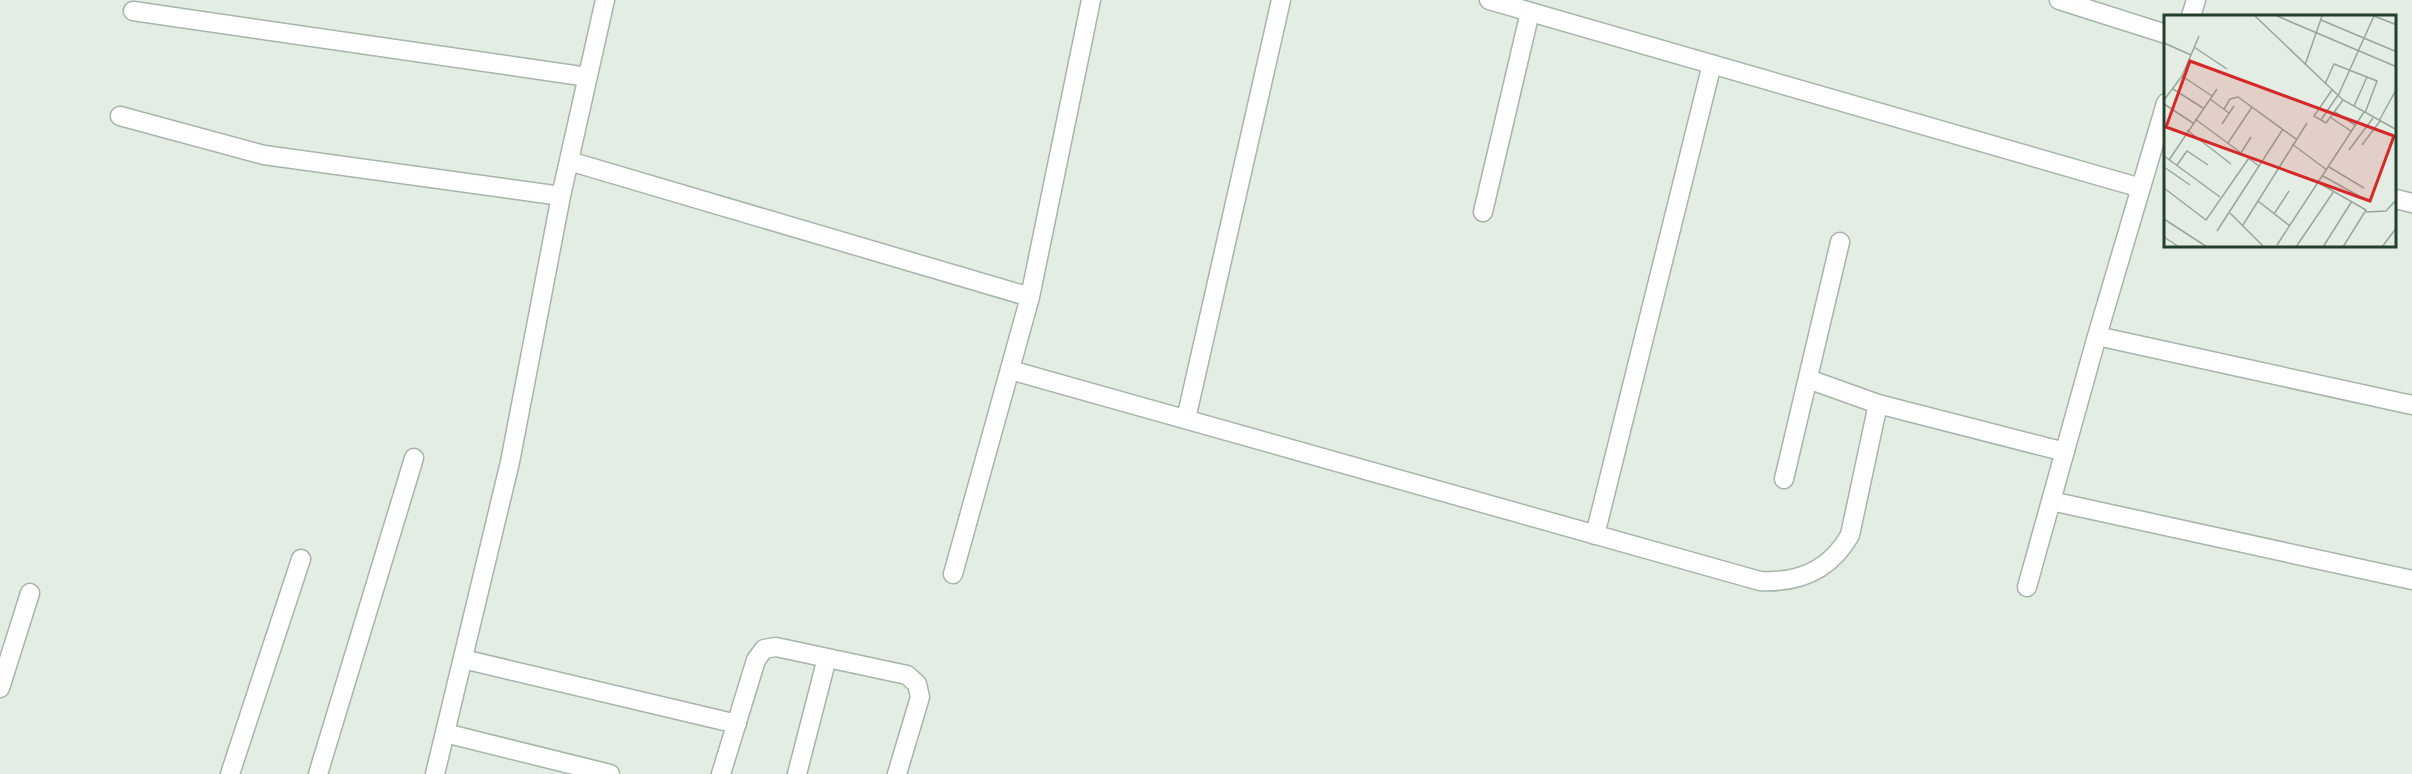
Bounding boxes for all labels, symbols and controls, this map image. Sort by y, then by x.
inset map [2164,15,2397,248]

